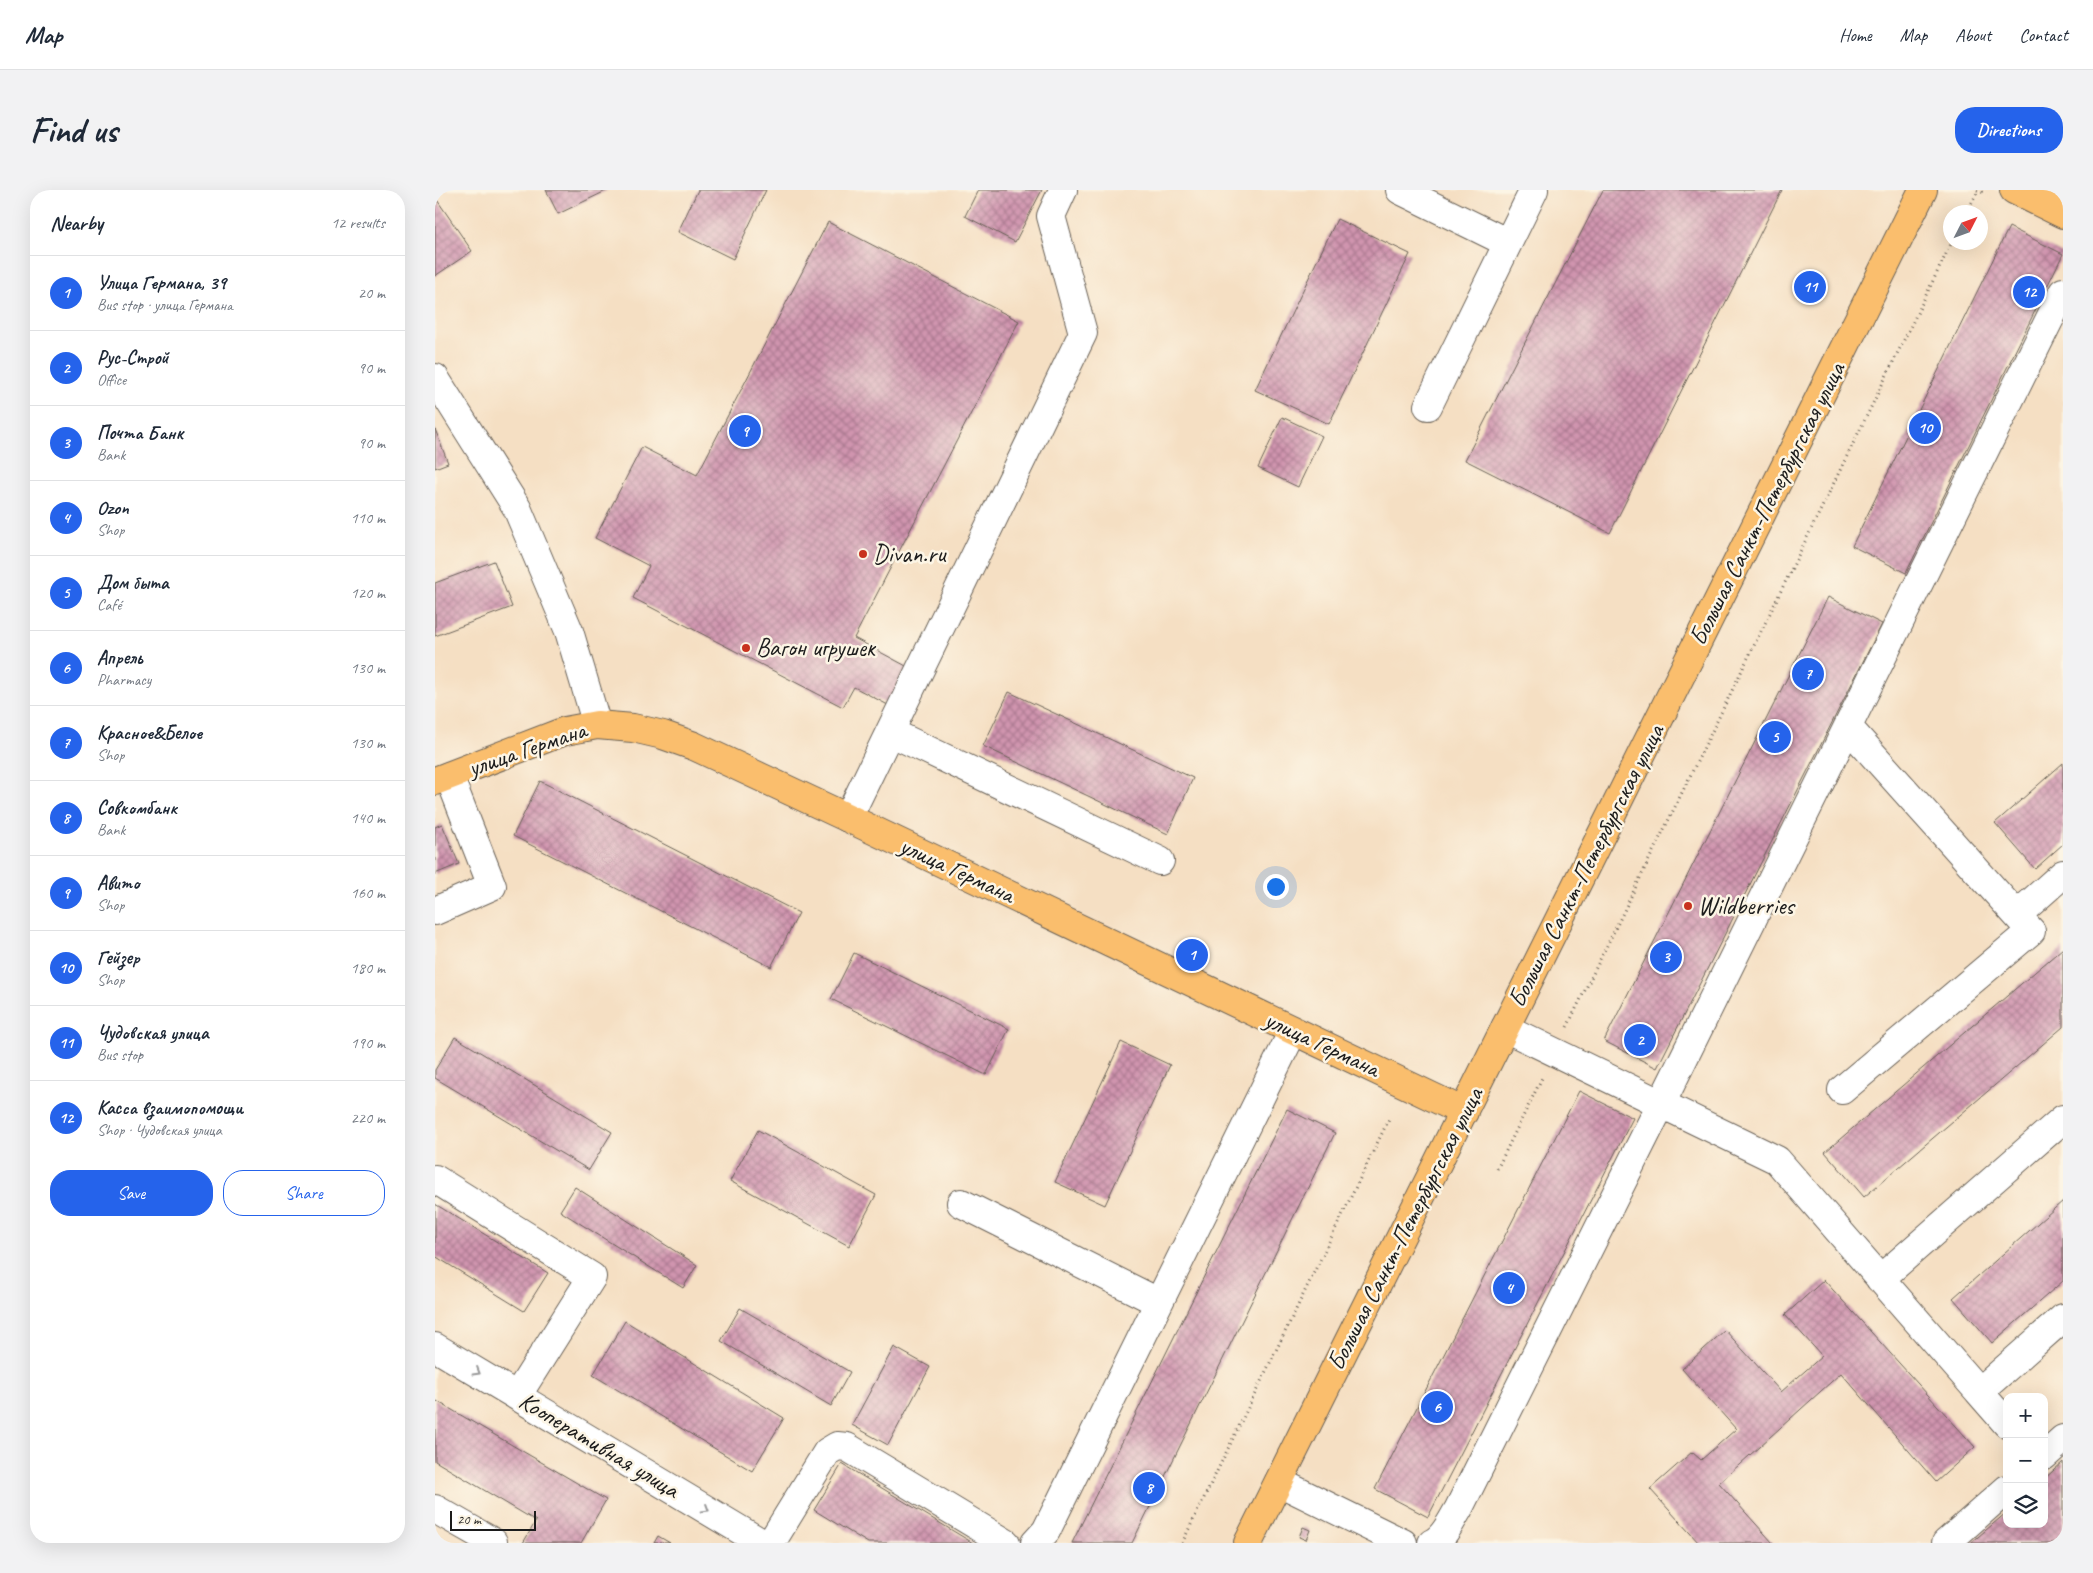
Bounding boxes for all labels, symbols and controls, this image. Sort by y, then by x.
text: Map [25,20,62,50]
text: Home [1839,24,1872,46]
text: Map [1900,24,1927,46]
text: About [1955,24,1991,46]
text: Contact [2019,24,2068,46]
button: Directions [1955,107,2063,153]
text: Find us [30,108,117,153]
north arrow [1943,205,1988,250]
text: Nearby [50,210,103,236]
text: 12 results [331,213,385,233]
pin: 11 [1794,268,1826,306]
text: Улица Германа, 39 [97,271,226,295]
pin: 12 [2013,273,2045,311]
text: 1 [62,283,70,303]
text: 20 m [358,283,385,303]
text: Bus stop · улица Германа [97,295,232,315]
text: Рус-Строй [97,346,168,370]
street label: Большая Санкт-Петербургская улица [1682,356,1853,651]
text: 2 [62,358,70,378]
text: 90 m [358,358,385,378]
text: Office [97,370,126,390]
pin: 10 [1909,409,1941,447]
pin: 9 [729,412,761,450]
text: Почта Банк [97,421,183,445]
text: 3 [62,433,70,453]
text: 90 m [358,433,385,453]
text: Bank [97,445,125,465]
text: Ozon [97,496,129,520]
text: 4 [62,508,70,528]
text: 110 m [351,508,385,528]
text: Shop [97,520,124,540]
place label: Divan.ru [873,538,947,570]
marker: Divan.ru [857,548,869,560]
text: Дом быта [97,571,168,595]
text: 5 [63,583,69,603]
text: 120 m [351,583,385,603]
text: Café [97,595,121,615]
place label: Вагон игрушек [756,632,877,664]
marker: Вагон игрушек [740,642,752,654]
text: Апрель [97,646,143,670]
pin: 7 [1792,655,1824,693]
text: 6 [62,658,70,678]
text: 130 m [351,658,385,678]
text: Pharmacy [97,670,151,690]
street label: улица Германа [462,713,593,785]
street label: Большая Санкт-Петербургская улица [1501,718,1672,1013]
pin: 5 [1759,718,1791,756]
text: Красное&Белое [97,721,202,745]
text: 7 [62,733,70,753]
text: 130 m [351,733,385,753]
text: Shop [97,745,124,765]
text: Совкомбанк [97,796,177,820]
text: 8 [62,808,70,828]
text: 140 m [351,808,385,828]
text: Bank [97,820,125,840]
street label: улица Германа [893,829,1022,912]
text: Авито [97,871,139,895]
your location [1263,874,1289,900]
text: 9 [62,883,70,903]
text: 160 m [351,883,385,903]
place label: Wildberries [1698,890,1796,922]
text: Shop [97,895,124,915]
marker: Wildberries [1682,900,1694,912]
pin: 1 [1176,936,1208,974]
pin: 3 [1650,938,1682,976]
text: Гейзер [97,946,140,970]
text: 10 [59,958,73,978]
text: 180 m [351,958,385,978]
text: Shop [97,970,124,990]
street label: улица Германа [1258,1003,1387,1086]
text: Чудовская улица [97,1021,209,1045]
pin: 2 [1624,1021,1656,1059]
text: 11 [59,1033,73,1053]
text: 190 m [351,1033,385,1053]
text: Bus stop [97,1045,143,1065]
street label: Большая Санкт-Петербургская улица [1320,1081,1491,1376]
text: Касса взаимопомощи [97,1096,243,1120]
text: 12 [59,1108,73,1128]
text: 220 m [351,1108,385,1128]
text: Shop · Чудовская улица [97,1120,222,1140]
button: Save [50,1170,213,1216]
button: Share [223,1170,385,1216]
pin: 4 [1493,1269,1525,1307]
one-way arrow [471,1365,480,1375]
street label: Кооперативная улица [513,1385,687,1506]
pin: 6 [1421,1388,1453,1426]
map controls [2003,1393,2048,1528]
button: + [2003,1393,2048,1438]
button: − [2003,1438,2048,1483]
pin: 8 [1133,1469,1165,1507]
button: layers [2003,1483,2048,1528]
one-way arrow [701,1503,710,1513]
scale bar [450,1508,536,1531]
text: 20 m [457,1511,481,1528]

